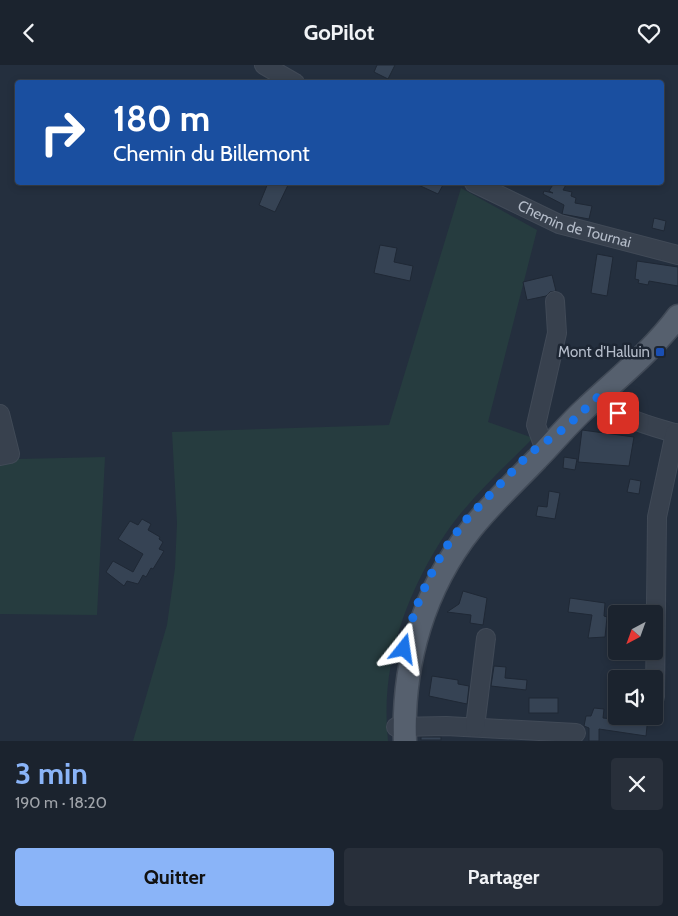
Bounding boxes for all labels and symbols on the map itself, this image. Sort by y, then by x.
street label: Chemin de Tournai [515,196,633,251]
place label: Mont d'Halluin [558,343,650,361]
marker: Mont d'Halluin [654,346,666,358]
pin [597,392,639,434]
north arrow [608,605,662,660]
position arrow [377,622,429,674]

